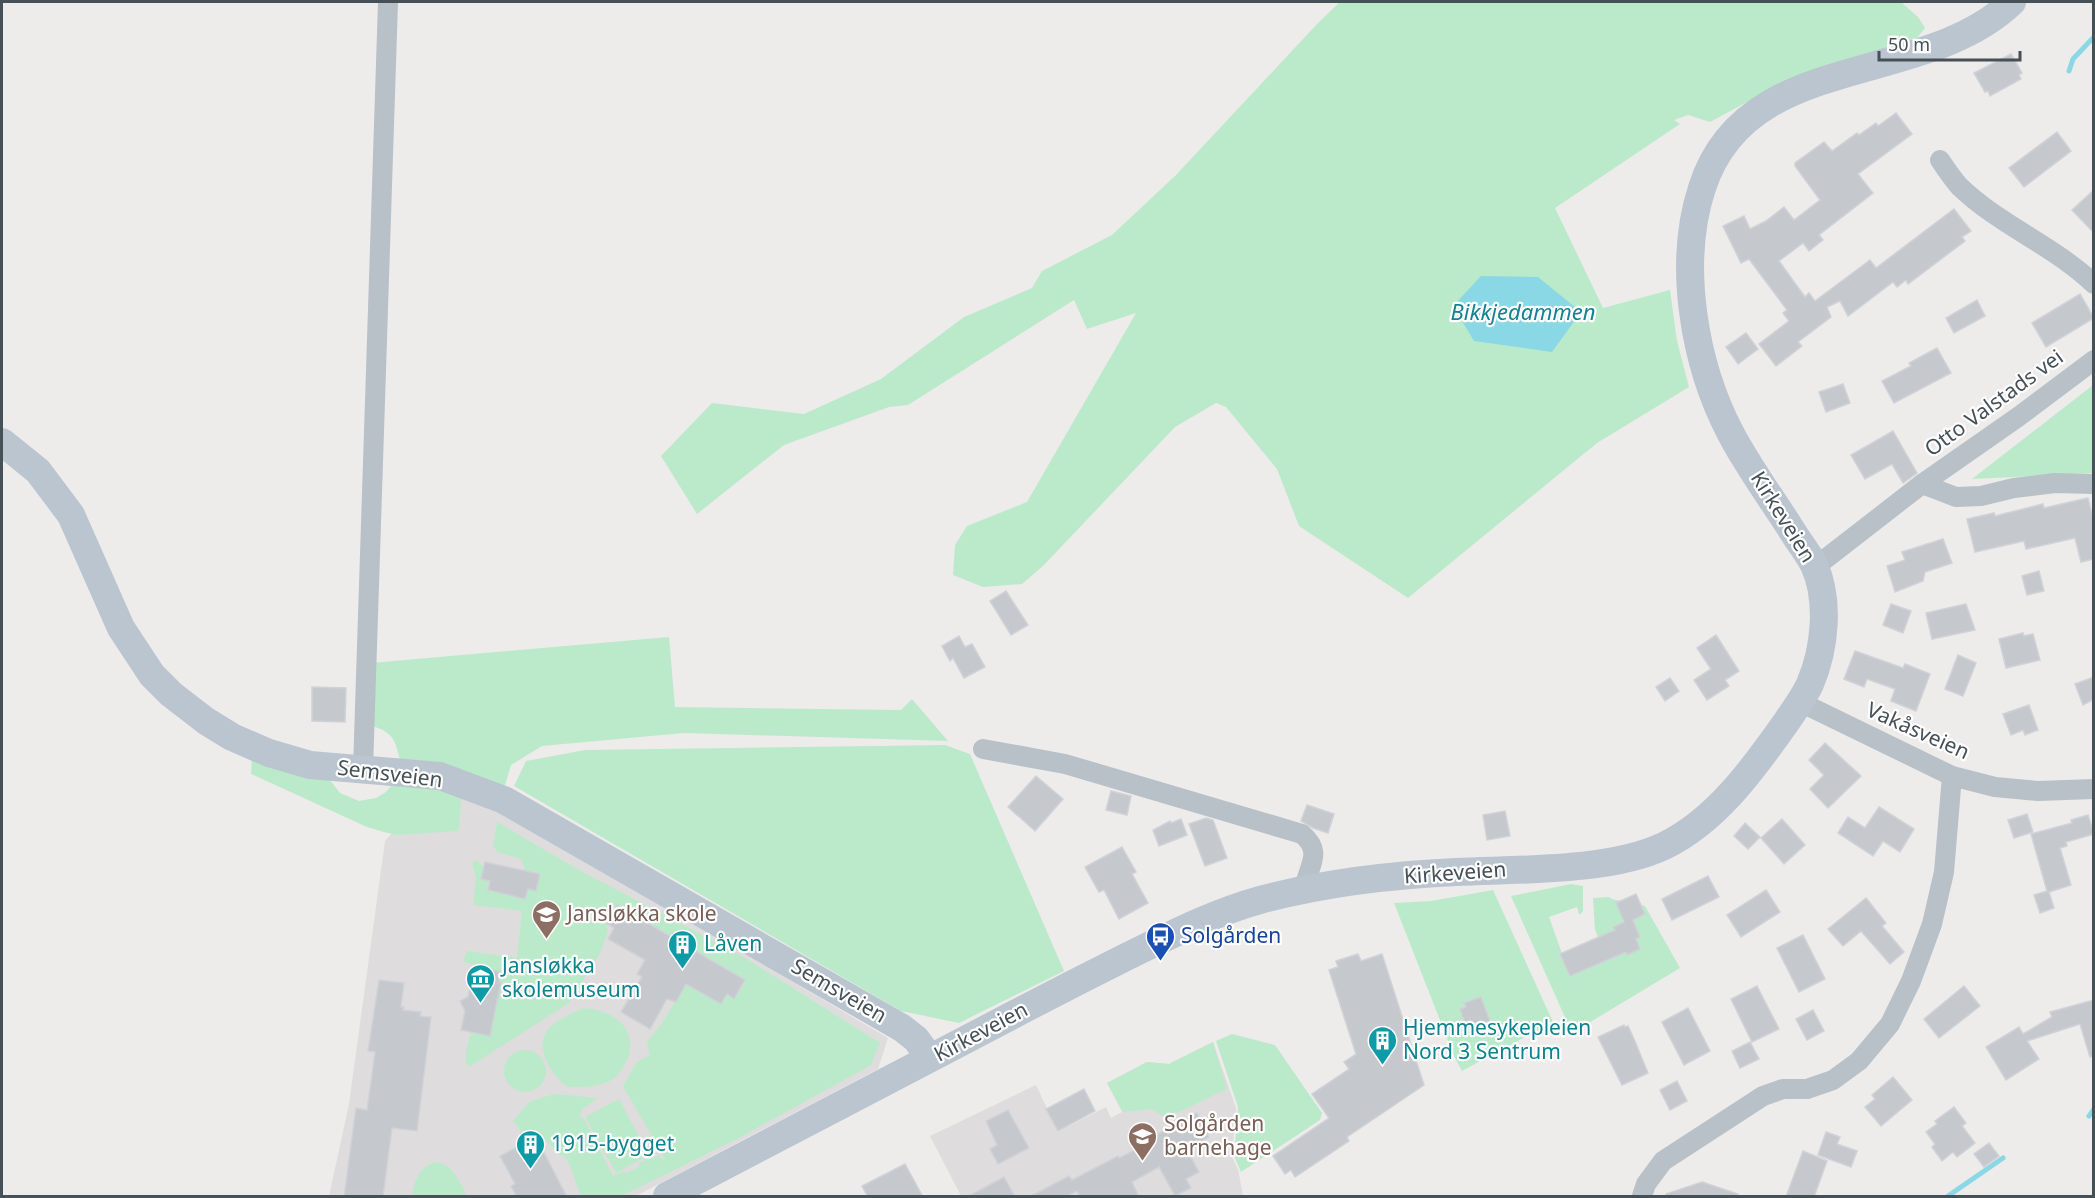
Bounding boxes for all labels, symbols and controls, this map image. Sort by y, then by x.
scale bar [1879,24,2020,62]
text: 50 m [1888,32,1930,56]
water label: Bikkjedammen [1451,296,1595,326]
street label: Otto Valstads vei [1918,342,2068,462]
street label: Kirkeveien [1745,466,1823,567]
street label: Vakåsveien [1863,695,1974,765]
street label: Semsveien [336,753,444,793]
street label: Kirkeveien [1403,854,1507,890]
school or university icon: Jansløkka skole [530,898,562,940]
place label: Jansløkka skole [565,899,717,927]
bus stop icon: Solgården [1144,920,1176,962]
place label: Solgården [1181,921,1281,949]
building icon: Låven [667,928,699,970]
place label: Låven [704,929,762,957]
place label: Jansløkka skolemuseum [500,951,640,1003]
street label: Semsveien [787,952,892,1029]
museum icon: Jansløkka skolemuseum [465,962,497,1004]
street label: Kirkeveien [929,995,1032,1068]
place label: Hjemmesykepleien Nord 3 Sentrum [1403,1013,1591,1065]
building icon: Hjemmesykepleien Nord 3 Sentrum [1366,1024,1398,1066]
place label: Solgården barnehage [1164,1109,1272,1161]
school or university icon: Solgården barnehage [1127,1120,1159,1162]
building icon: 1915-bygget [514,1128,546,1170]
place label: 1915-bygget [551,1129,675,1157]

